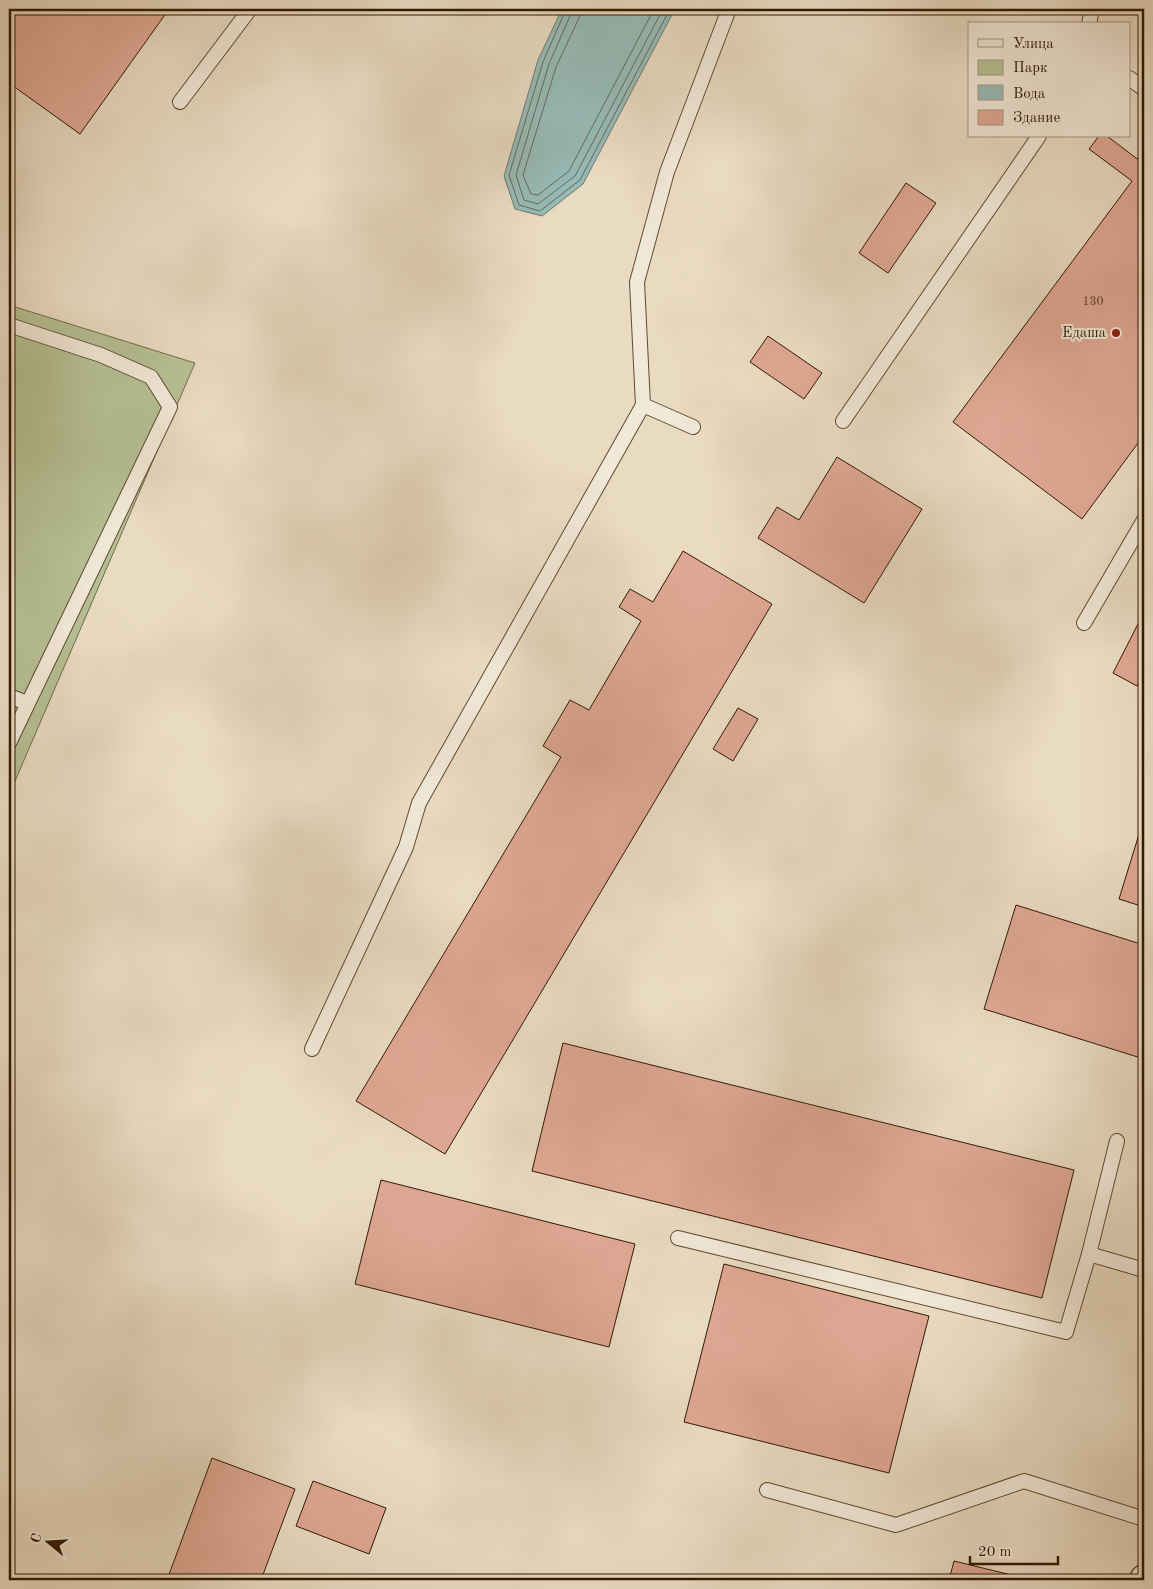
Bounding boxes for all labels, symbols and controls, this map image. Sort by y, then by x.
legend [968,22,1130,138]
text: Улица [1013,37,1054,52]
text: Парк [1013,61,1048,76]
text: Вода [1013,87,1046,102]
text: Здание [1013,111,1060,126]
house number: 130 [1083,296,1103,308]
place label: Едаша [1062,326,1107,341]
marker: Едаша [1110,327,1122,339]
north arrow [22,1516,72,1566]
text: С [29,1532,45,1545]
scale bar [970,1534,1058,1566]
text: 20 m [978,1545,1012,1560]

